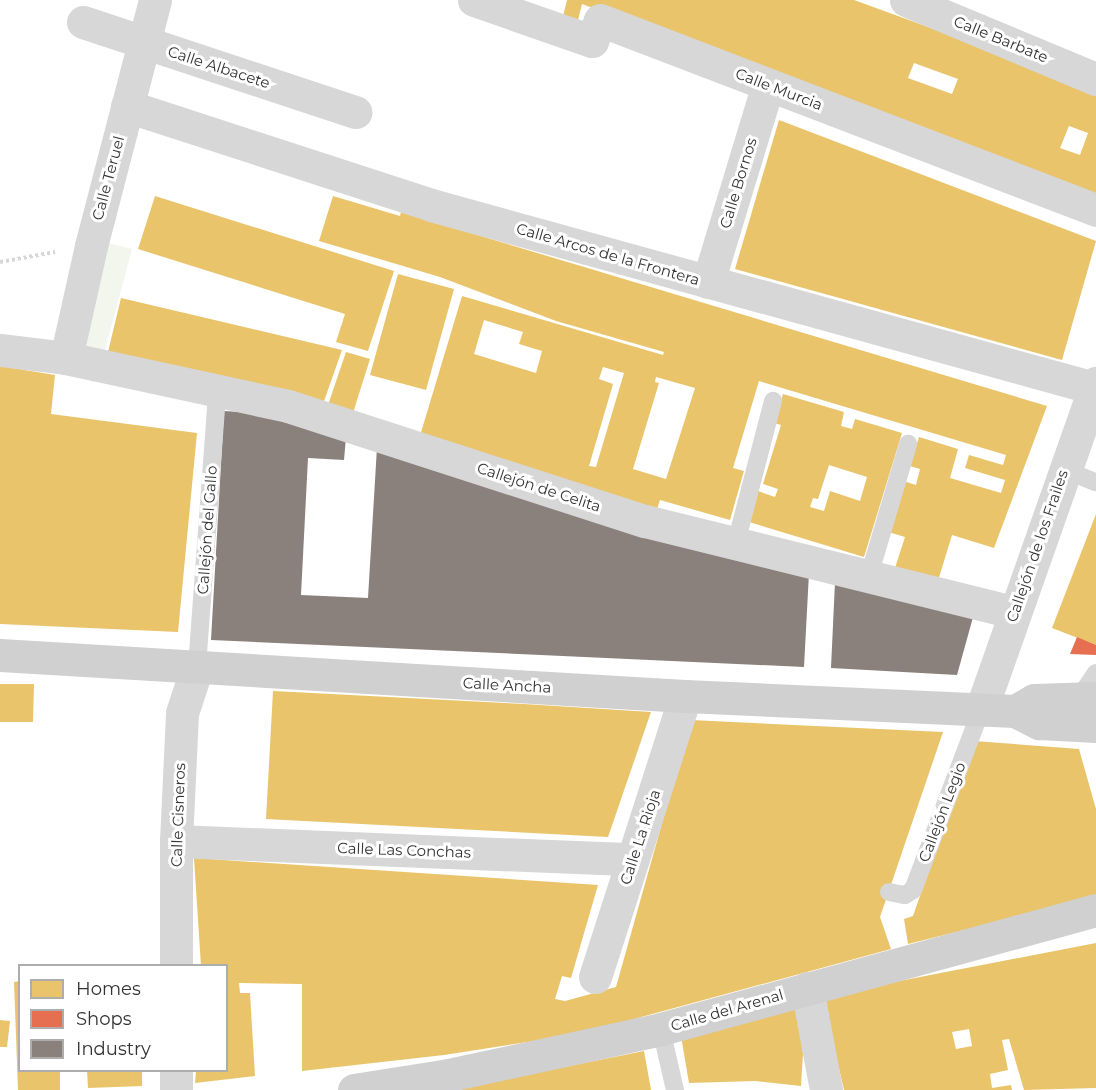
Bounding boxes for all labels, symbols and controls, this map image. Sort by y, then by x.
street label: Calle Barbate [951,12,1051,66]
street label: Calle Albacete [166,42,272,92]
street label: Calle Murcia [733,64,825,114]
street label: Calle Teruel [88,134,128,222]
street label: Calle Bornos [716,135,760,231]
street label: Calle Arcos de la Frontera [514,219,702,289]
street label: Callejón de Celita [475,458,603,516]
street label: Callejón del Gallo [194,465,220,595]
street label: Callejón de los Frailes [1002,467,1072,625]
street label: Calle Ancha [462,674,552,696]
street label: Callejón Legio [915,760,969,864]
street label: Calle Cisneros [167,763,189,867]
street label: Calle La Rioja [616,787,664,887]
street label: Calle Las Conchas [337,839,471,861]
legend [18,964,228,1072]
text: Homes [76,978,141,1000]
street label: Calle del Arenal [669,985,785,1035]
text: Shops [76,1008,132,1030]
text: Industry [76,1038,151,1060]

